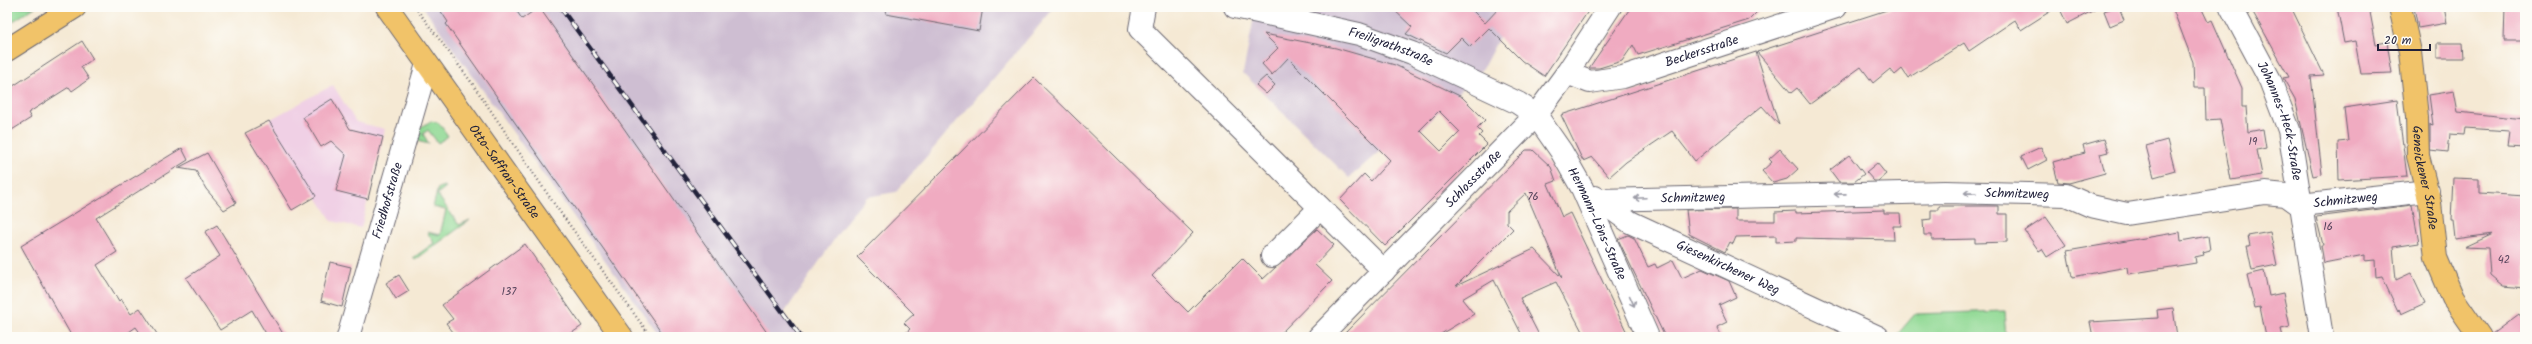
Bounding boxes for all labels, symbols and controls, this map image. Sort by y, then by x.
street label: Freiligrathstraße [1346,21,1437,72]
scale bar [2378,26,2430,52]
street label: Beckersstraße [1662,29,1741,73]
text: 20 m [2384,31,2412,50]
street label: Johannes-Heck-Straße [2251,57,2307,182]
street label: Otto-Saffran-Straße [463,120,545,223]
street label: Geneickener Straße [2407,125,2443,231]
house number: 19 [2249,133,2258,151]
street label: Schlossstraße [1440,145,1507,213]
street label: Friedhofstraße [366,160,409,241]
street label: Hermann-Löns-Straße [1562,163,1632,284]
street label: Schmitzweg [1984,182,2049,205]
street label: Schmitzweg [2312,186,2379,214]
street label: Schmitzweg [1660,187,1726,209]
house number: 76 [1527,188,1539,206]
one-way arrow [1964,189,1977,197]
one-way arrow [1834,190,1847,198]
one-way arrow [1634,194,1647,202]
house number: 16 [2323,218,2333,236]
street label: Giesenkirchener Weg [1673,234,1783,301]
house number: 42 [2498,251,2510,269]
house number: 137 [502,283,517,301]
one-way arrow [1629,295,1636,307]

